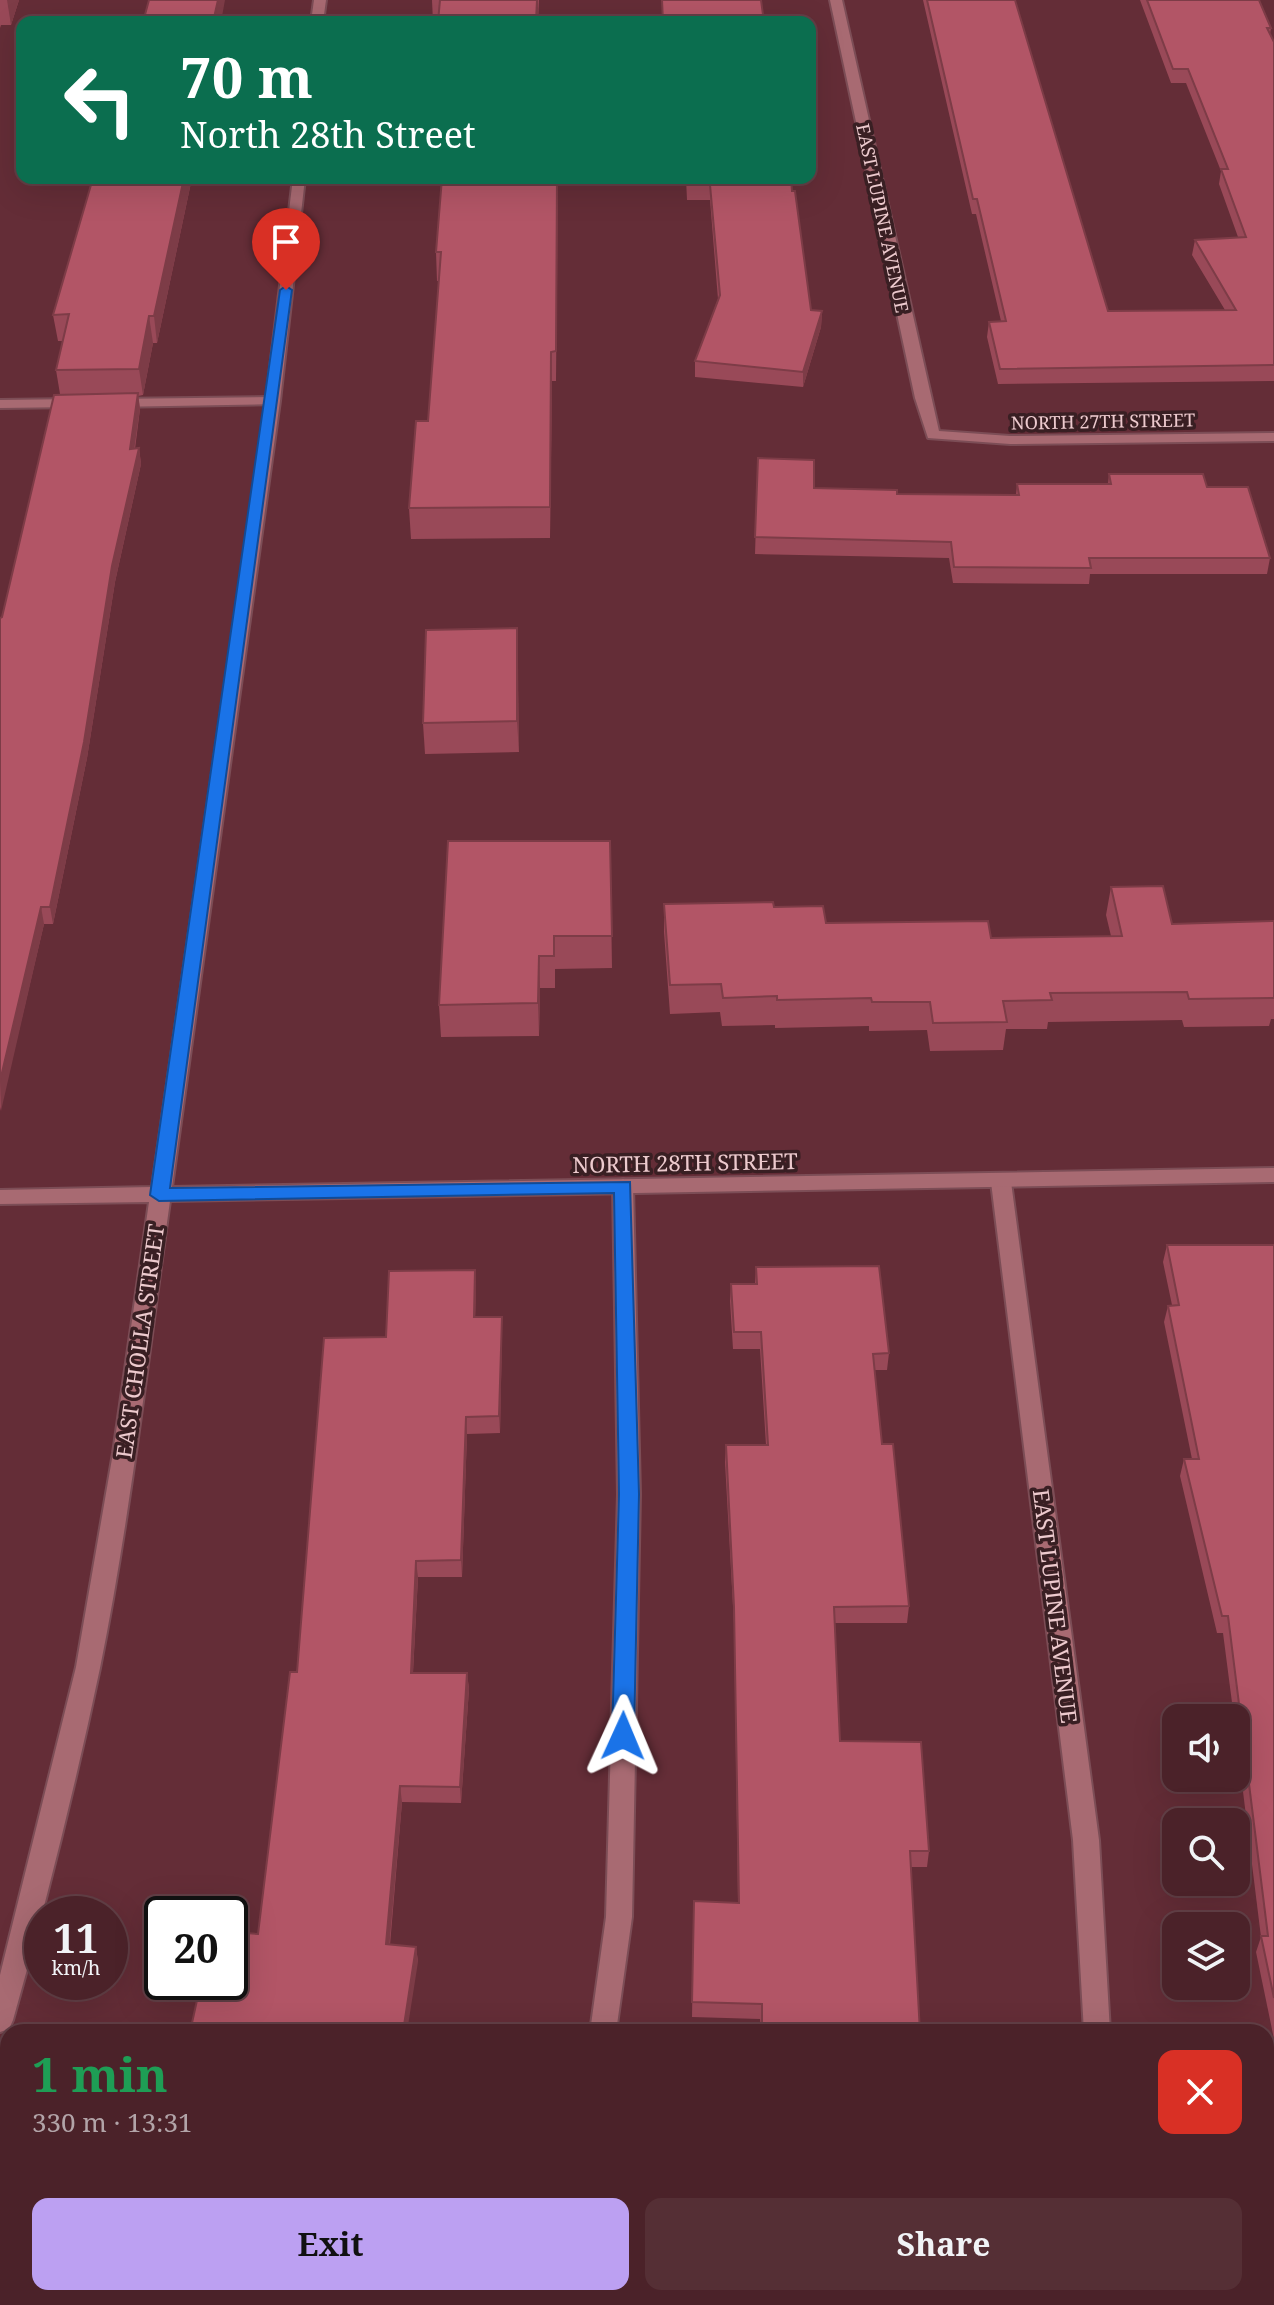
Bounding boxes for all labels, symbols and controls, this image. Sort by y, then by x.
text: 70 m [180,38,313,114]
icon: left [48,48,152,152]
text: North 28th Street [180,110,476,159]
street label: EAST LUPINE AVENUE [851,121,915,315]
pin [252,208,320,290]
icon: arrive [264,220,308,264]
street label: NORTH 27TH STREET [1011,407,1195,435]
street label: NORTH 28TH STREET [572,1145,798,1179]
street label: EAST CHOLLA STREET [108,1221,170,1460]
street label: EAST LUPINE AVENUE [1027,1487,1085,1725]
position arrow [581,1694,665,1778]
map controls [1162,1704,1250,2000]
button: sound [1162,1704,1250,1792]
button: search [1162,1808,1250,1896]
speed limit sign: 20 [144,1896,248,2000]
text: 11 [53,1910,99,1965]
button: layers [1162,1912,1250,2000]
text: km/h [51,1954,101,1981]
text: 1 min [32,2041,168,2106]
button: close [1158,2050,1242,2134]
text: 330 m · 13:31 [32,2104,193,2140]
button: Exit [32,2198,629,2290]
button: Share [645,2198,1242,2290]

